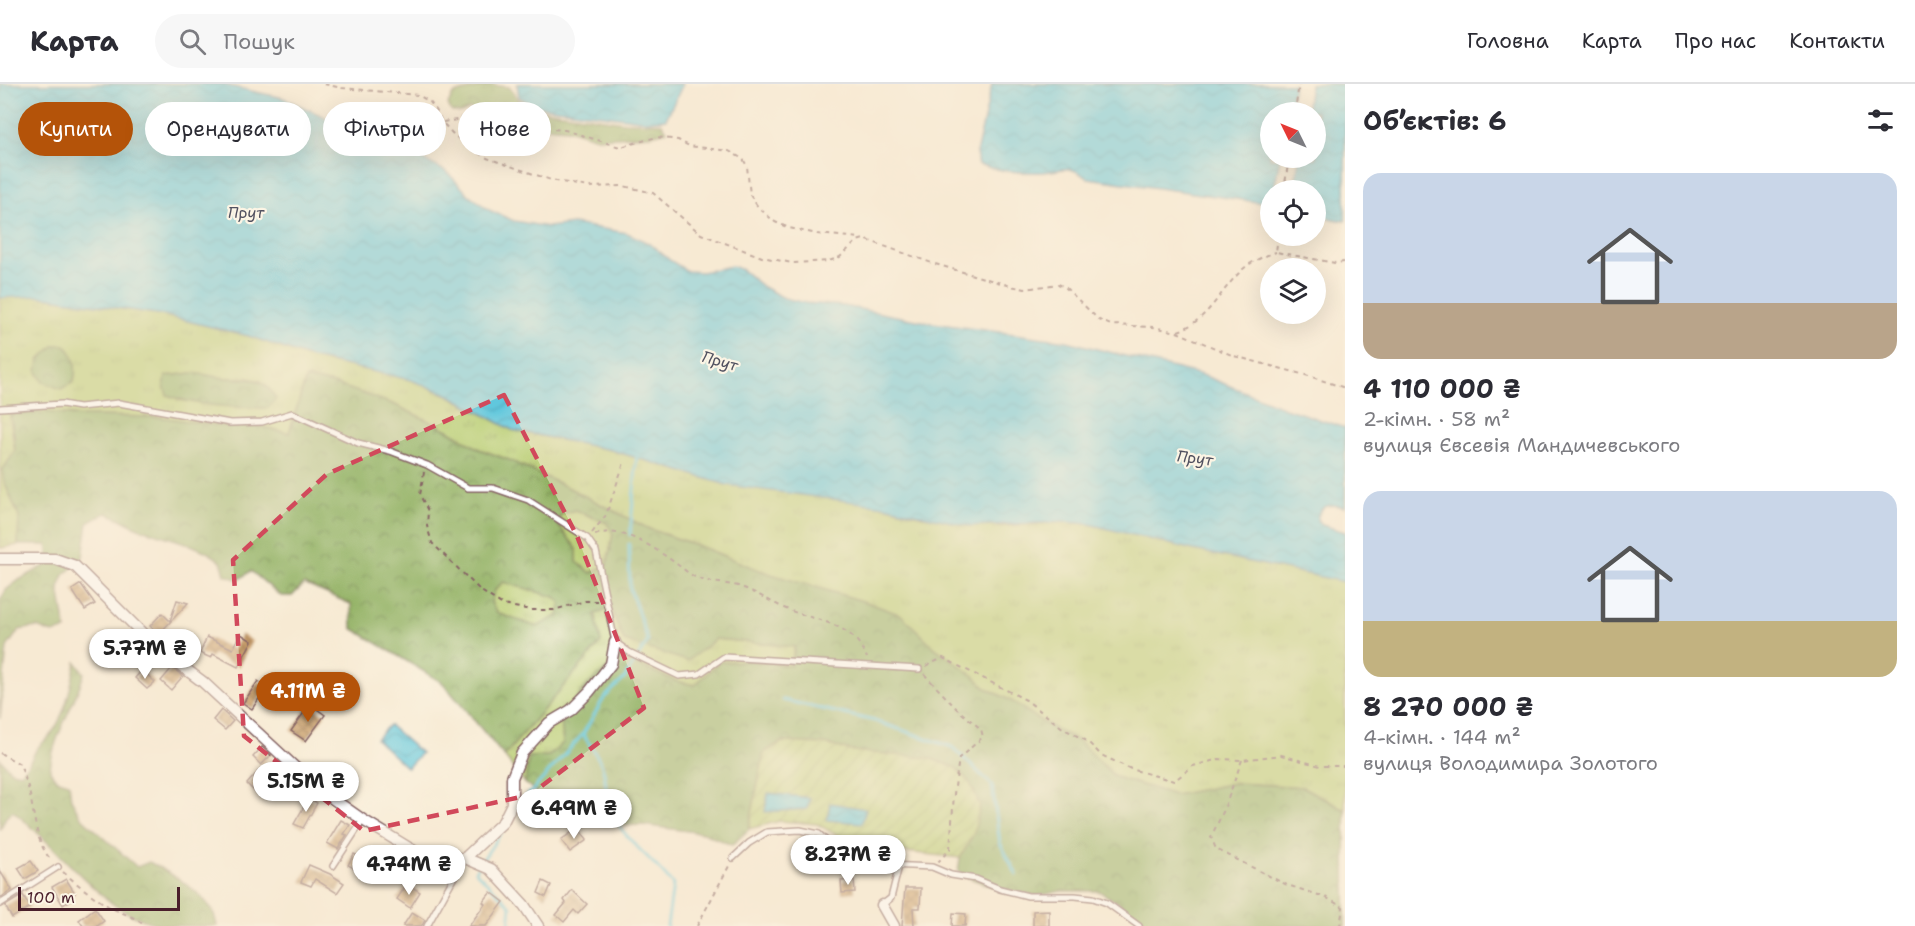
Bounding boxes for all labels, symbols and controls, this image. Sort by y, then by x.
search box [155,14,575,68]
text: Карта [30,22,119,60]
icon: search [176,25,209,58]
text: Пошук [224,27,295,56]
text: Головна [1467,27,1549,55]
text: Карта [1582,27,1642,55]
text: Про нас [1675,27,1756,55]
text: Контакти [1789,27,1885,55]
chip: Купити [18,102,133,156]
chip: Орендувати [145,102,311,156]
chip: Фільтри [323,102,446,156]
chip: Нове [458,102,551,156]
north arrow [1260,102,1326,168]
map controls [1260,102,1326,324]
text: Об’єктів: 6 [1363,103,1506,138]
icon: filters [1864,104,1897,137]
button: locate [1260,180,1326,246]
water label: Прут [228,202,265,223]
icon: home [1576,212,1684,320]
button: layers [1260,258,1326,324]
water label: Прут [700,346,741,376]
text: 4 110 000 ₴ [1363,371,1521,406]
text: 2-кімн. · 58 m² [1363,406,1510,432]
text: вулиця Євсевія Мандичевського [1363,432,1680,458]
water label: Прут [1176,445,1215,471]
icon: home [1576,530,1684,638]
pin: 5.77M ₴ [90,629,200,680]
text: 5.77M ₴ [103,635,187,661]
pin: 4.11M ₴ [253,672,363,723]
text: 4.11M ₴ [270,678,346,704]
text: 8 270 000 ₴ [1363,689,1533,724]
text: 4-кімн. · 144 m² [1363,724,1521,750]
text: вулиця Володимира Золотого [1363,750,1658,776]
pin: 5.15M ₴ [251,762,361,813]
text: 5.15M ₴ [267,768,345,794]
pin: 6.49M ₴ [519,789,629,840]
text: 6.49M ₴ [531,795,617,821]
pin: 8.27M ₴ [793,835,903,886]
text: 8.27M ₴ [805,841,891,867]
pin: 4.74M ₴ [354,845,464,896]
text: 4.74M ₴ [366,851,452,877]
scale bar [18,884,180,912]
text: 100 m [27,887,75,908]

